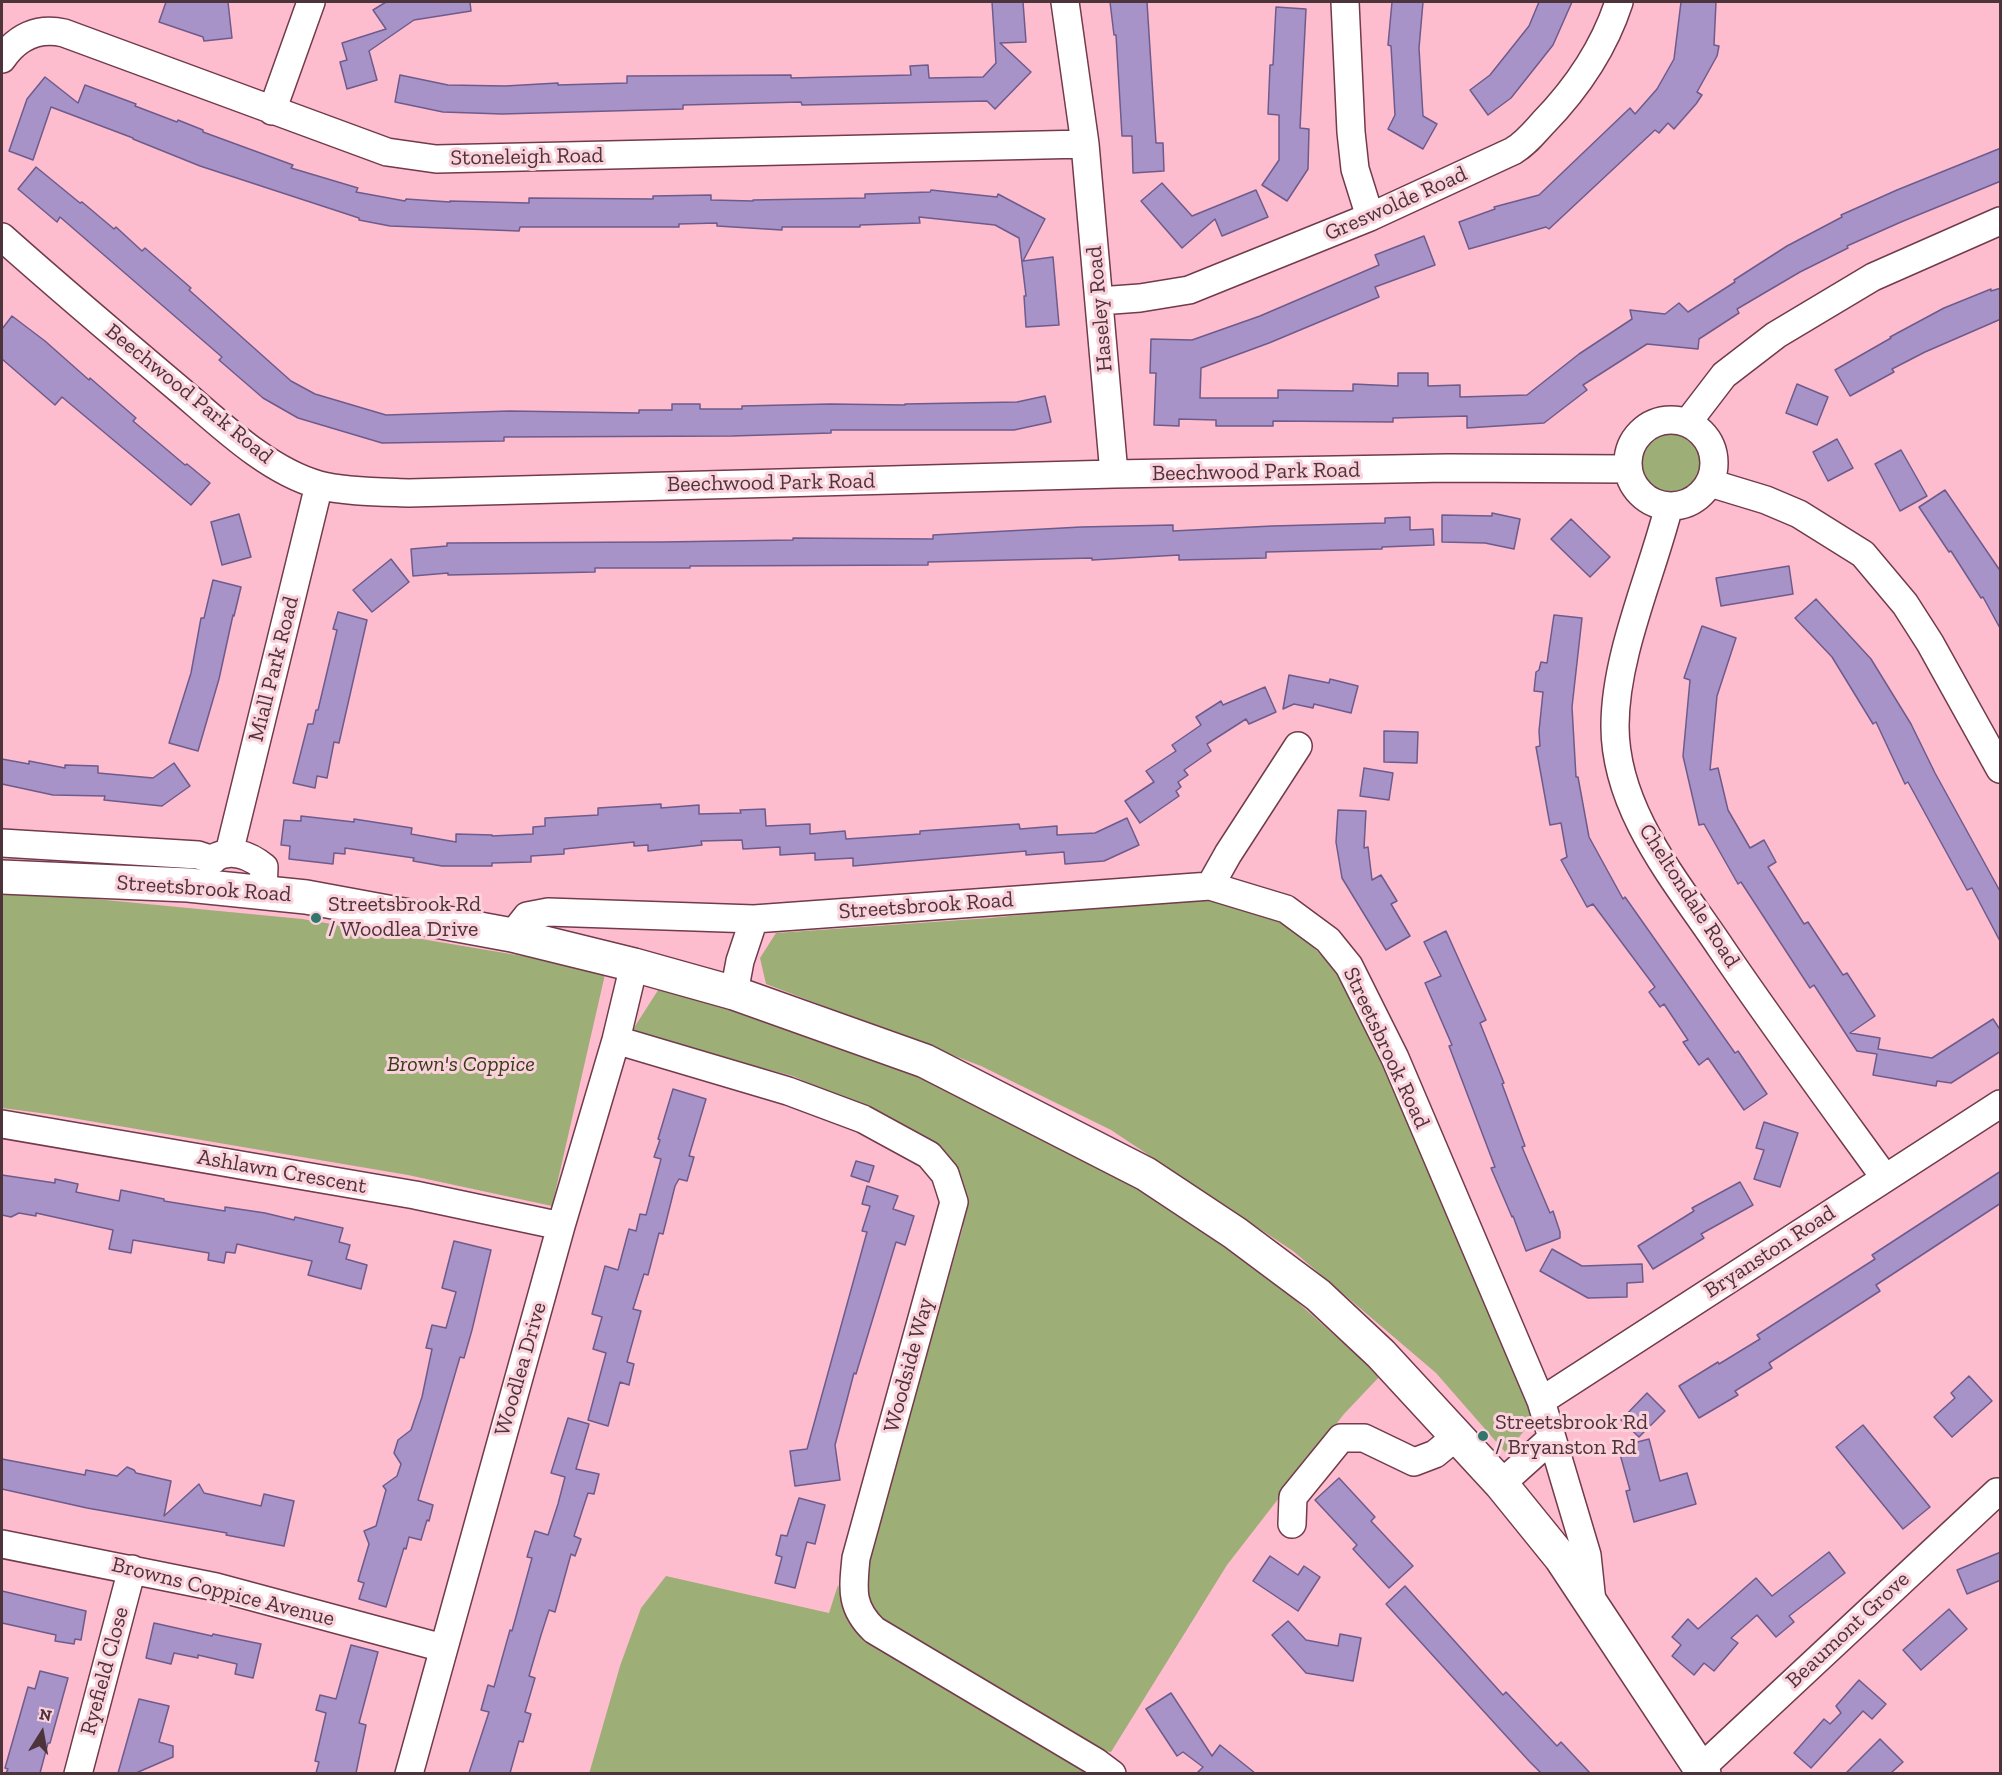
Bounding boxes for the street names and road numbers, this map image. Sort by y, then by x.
street label: Stoneleigh Road [450,142,604,172]
street label: Greswolde Road [1321,161,1471,247]
street label: Haseley Road [1081,245,1119,373]
street label: Beechwood Park Road [100,318,278,470]
street label: Beechwood Park Road [1152,457,1360,487]
street label: Beechwood Park Road [667,468,875,498]
street label: Miall Park Road [243,594,305,744]
street label: Cheltondale Road [1633,819,1745,973]
street label: Streetsbrook Road [116,870,292,908]
street label: Streetsbrook Road [838,887,1014,925]
street label: Streetsbrook Road [1337,963,1435,1133]
street label: Ashlawn Crescent [195,1144,369,1200]
street label: Bryanston Road [1699,1200,1841,1304]
street label: Woodside Way [878,1295,940,1435]
street label: Woodlea Drive [489,1299,553,1439]
street label: Browns Coppice Avenue [109,1552,337,1632]
street label: Beaumont Grove [1781,1566,1915,1694]
street label: Ryefield Close [75,1604,135,1738]

